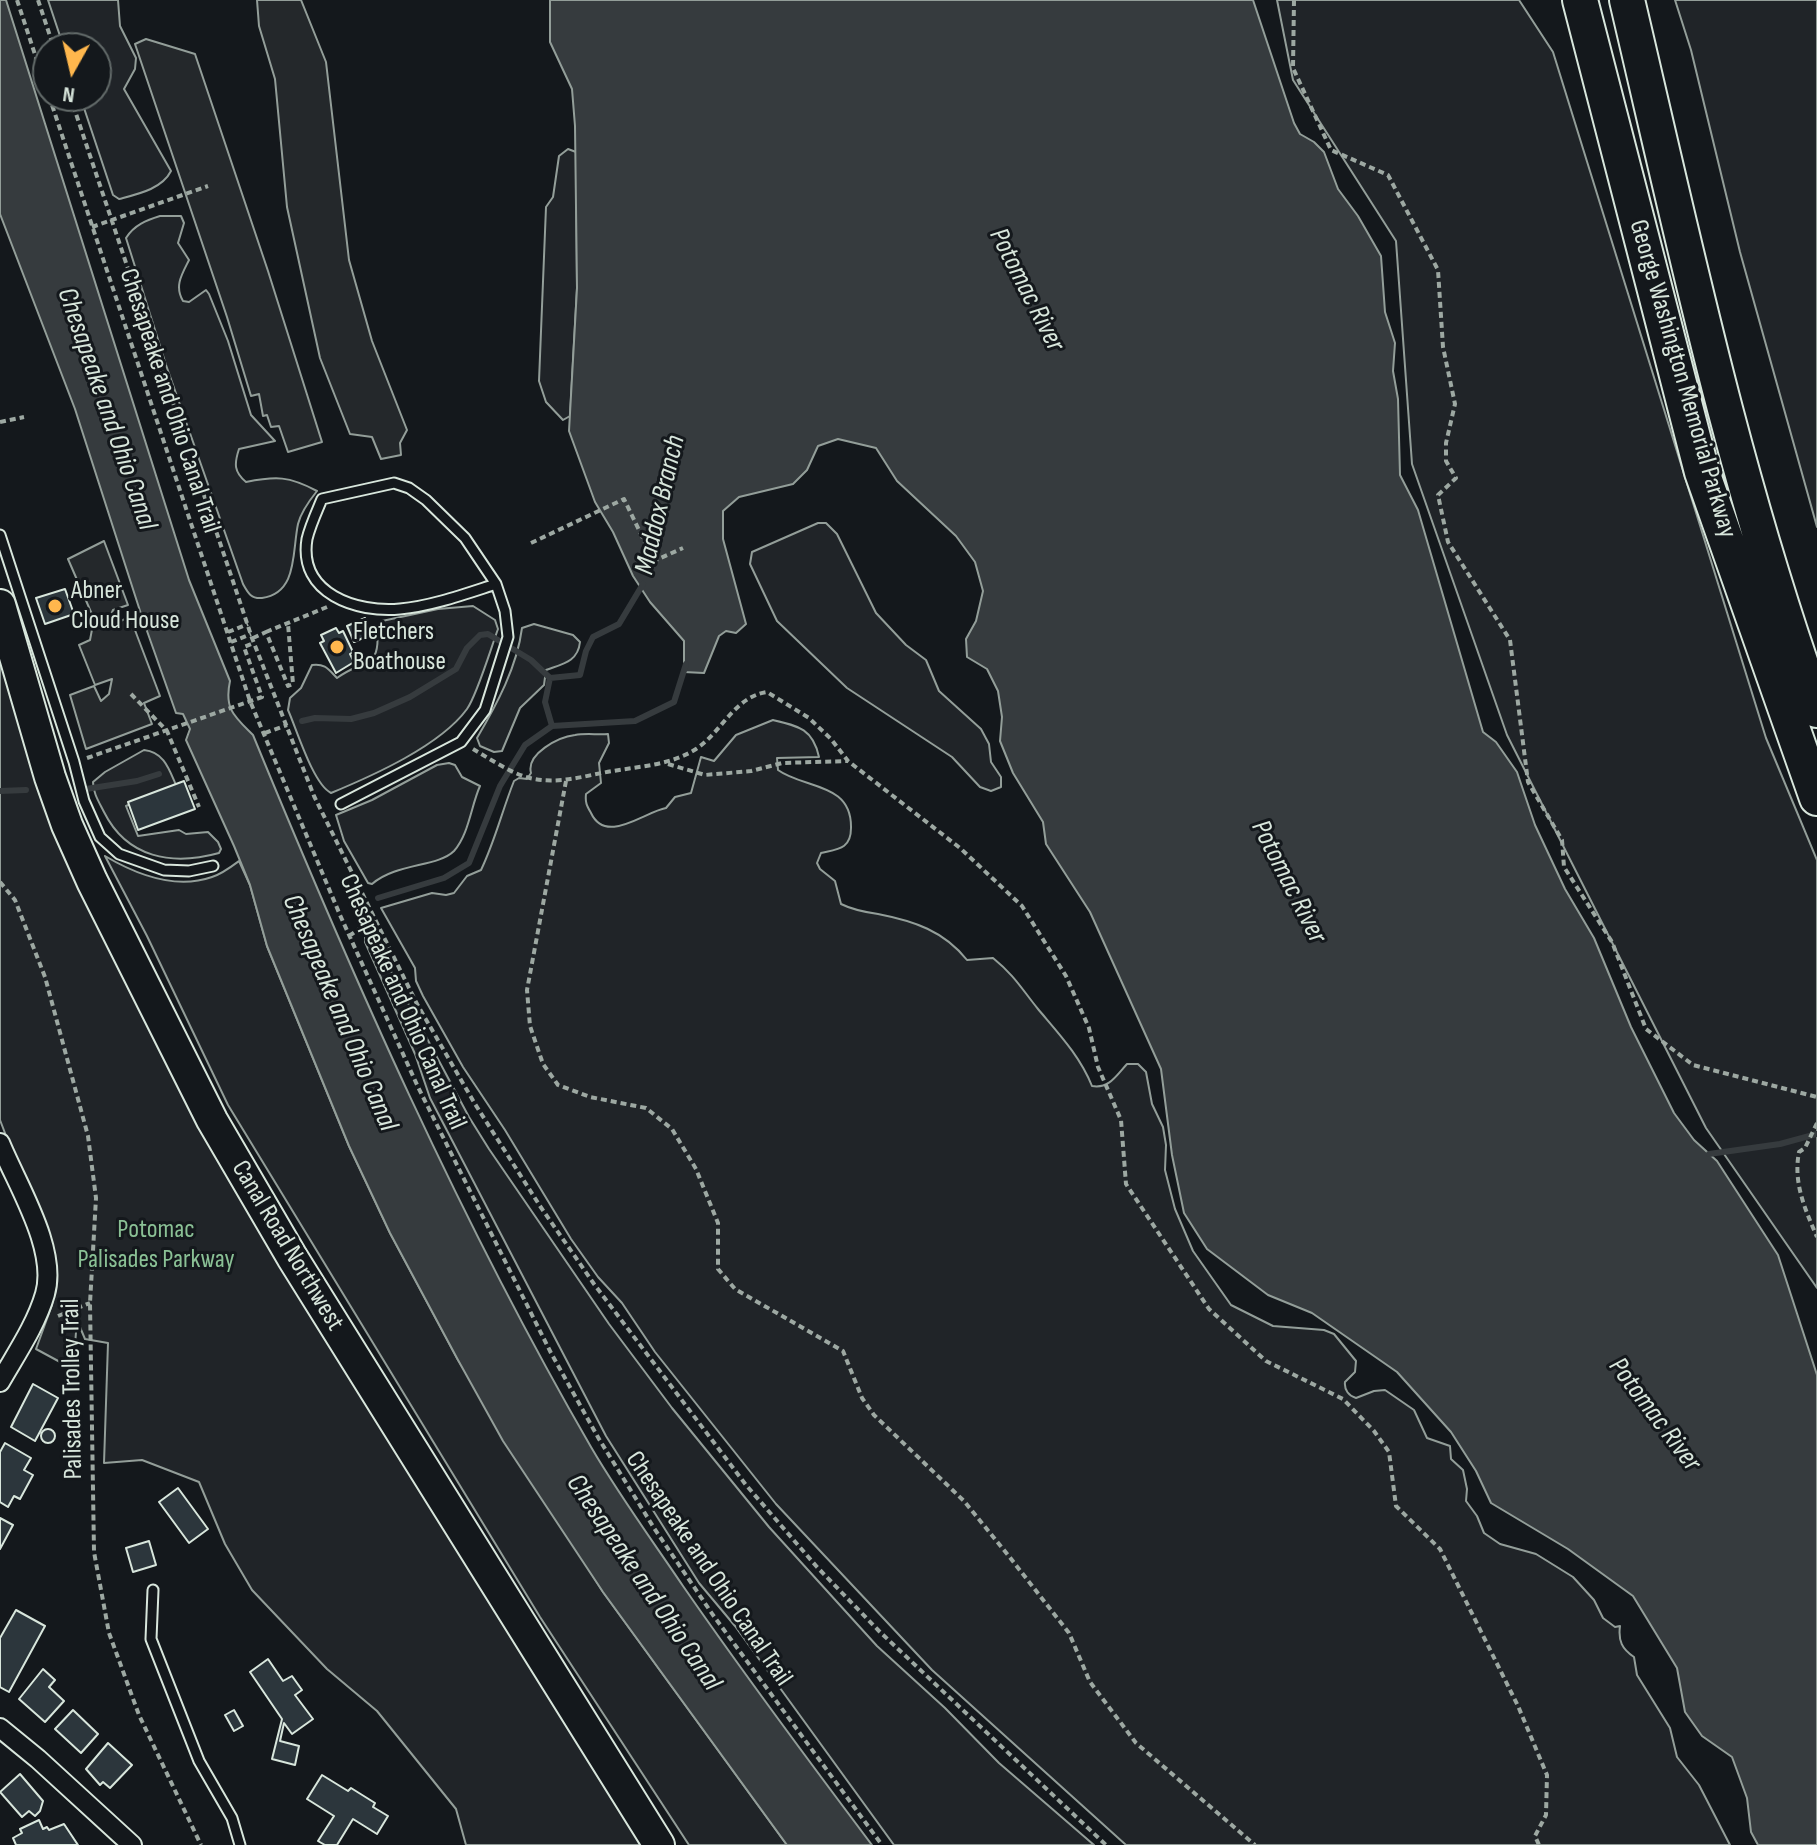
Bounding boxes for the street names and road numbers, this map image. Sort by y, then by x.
street label: George Washington Memorial Parkway [1622,216,1742,542]
street label: Chesapeake and Ohio Canal Trail [111,265,227,537]
street label: Chesapeake and Ohio Canal Trail [332,869,472,1135]
street label: Canal Road Northwest [224,1155,350,1337]
street label: Palisades Trolley Trail [56,1298,90,1480]
street label: Chesapeake and Ohio Canal Trail [618,1446,798,1692]

